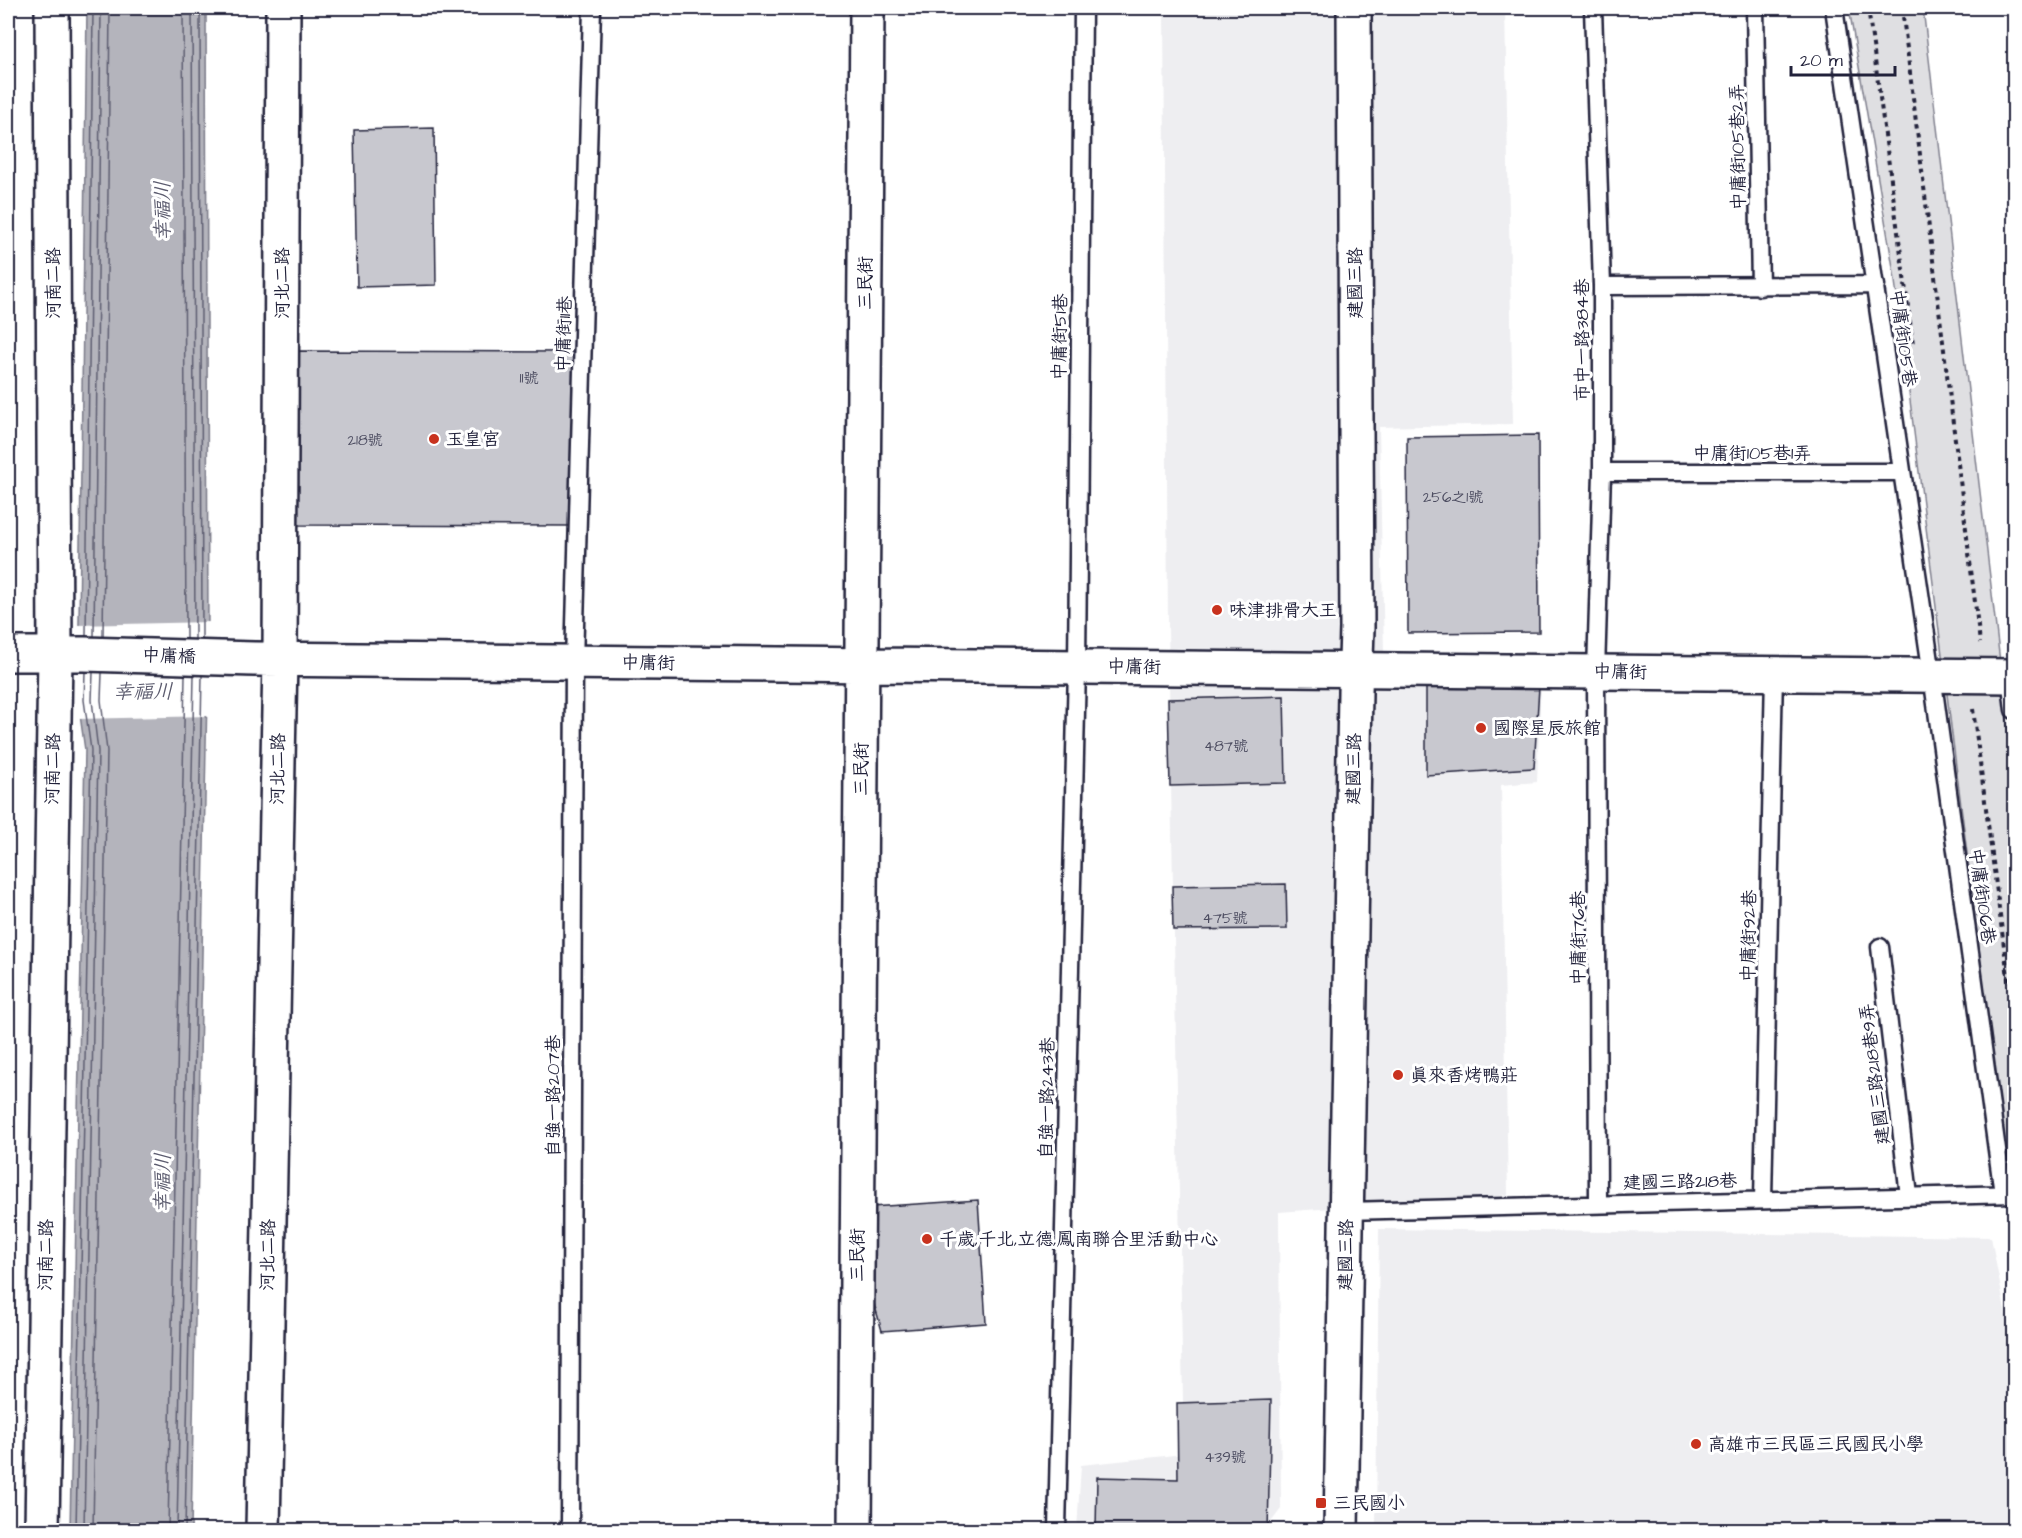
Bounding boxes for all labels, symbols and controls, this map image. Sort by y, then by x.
scale bar [1791,39,1894,77]
text: 20 m [1800,48,1843,73]
street label: 中庸街105巷2弄 [1724,83,1752,211]
water label: 幸福川 [149,180,177,241]
street label: 河南二路 [41,247,66,319]
street label: 河北二路 [270,247,295,319]
street label: 建國三路 [1343,247,1368,319]
street label: 三民街 [853,256,878,310]
street label: 市中一路384巷 [1570,278,1595,402]
street label: 中庸街105巷 [1884,288,1922,388]
street label: 中庸街51巷 [1047,293,1073,381]
street label: 中庸街11巷 [550,295,578,373]
house number: 11號 [520,368,538,389]
place label: 玉皇宮 [446,427,500,452]
house number: 218號 [347,430,383,451]
marker: 玉皇宮 [427,432,441,446]
street label: 中庸街105巷1弄 [1693,441,1811,466]
house number: 256之1號 [1423,487,1483,508]
place label: 味津排骨大王 [1229,598,1337,623]
marker: 味津排骨大王 [1210,603,1224,617]
street label: 中庸橋 [142,643,196,669]
street label: 中庸街 [621,650,675,676]
street label: 中庸街 [1107,654,1161,680]
street label: 中庸街 [1593,659,1647,685]
water label: 幸福川 [113,678,174,706]
place label: 國際星辰旅館 [1493,716,1601,741]
marker: 國際星辰旅館 [1474,721,1488,735]
street label: 河南二路 [40,733,66,805]
street label: 河北二路 [265,733,291,805]
street label: 建國三路 [1341,733,1367,805]
house number: 487號 [1204,736,1248,757]
street label: 三民街 [849,742,874,796]
street label: 中庸街106巷 [1963,846,2001,946]
street label: 中庸街92巷 [1736,890,1762,982]
street label: 中庸街76巷 [1566,891,1591,985]
house number: 475號 [1202,908,1248,929]
street label: 建國三路218巷9弄 [1854,1002,1896,1146]
street label: 自強一路207巷 [541,1035,566,1157]
street label: 自強一路243巷 [1033,1037,1061,1159]
place label: 真來香烤鴨莊 [1410,1063,1518,1088]
marker: 真來香烤鴨莊 [1391,1068,1405,1082]
water label: 幸福川 [148,1152,178,1213]
street label: 建國三路218巷 [1623,1169,1737,1195]
street label: 河南二路 [33,1219,59,1291]
street label: 河北二路 [255,1219,281,1291]
street label: 建國三路 [1333,1219,1359,1291]
place label: 千歲,千北,立德,鳳南聯合里活動中心 [939,1227,1219,1252]
street label: 三民街 [845,1228,870,1282]
marker: 千歲,千北,立德,鳳南聯合里活動中心 [920,1232,934,1246]
place label: 高雄市三民區三民國民小學 [1708,1432,1924,1457]
marker: 高雄市三民區三民國民小學 [1689,1437,1703,1451]
house number: 439號 [1204,1447,1246,1468]
place label: 三民國小 [1333,1491,1405,1516]
marker: 三民國小 [1314,1496,1328,1510]

